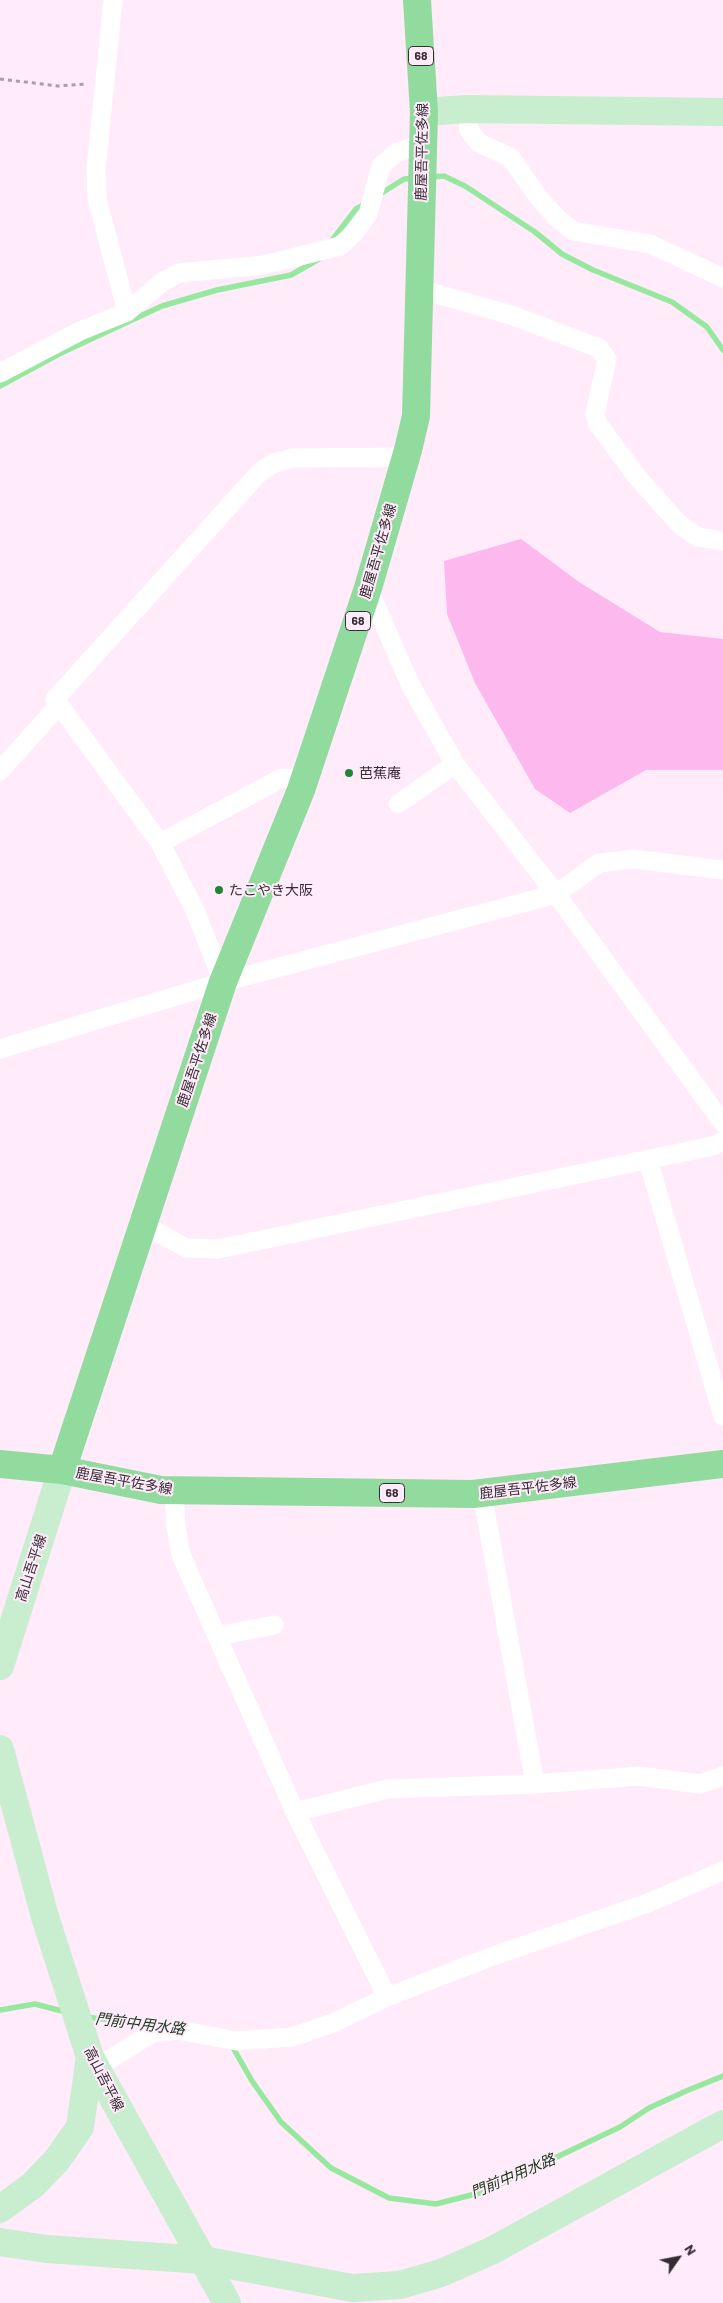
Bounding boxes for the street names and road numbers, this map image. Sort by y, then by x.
road number: 68 [408,46,434,66]
street label: 鹿屋吾平佐多線 [413,103,431,201]
street label: 鹿屋吾平佐多線 [356,502,400,600]
road number: 68 [346,612,370,630]
street label: 鹿屋吾平佐多線 [174,1011,220,1109]
street label: 鹿屋吾平佐多線 [74,1464,174,1498]
street label: 鹿屋吾平佐多線 [478,1474,578,1502]
road number: 68 [380,1484,404,1502]
street label: 高山吾平線 [12,1532,50,1604]
street label: 高山吾平線 [81,2044,127,2114]

